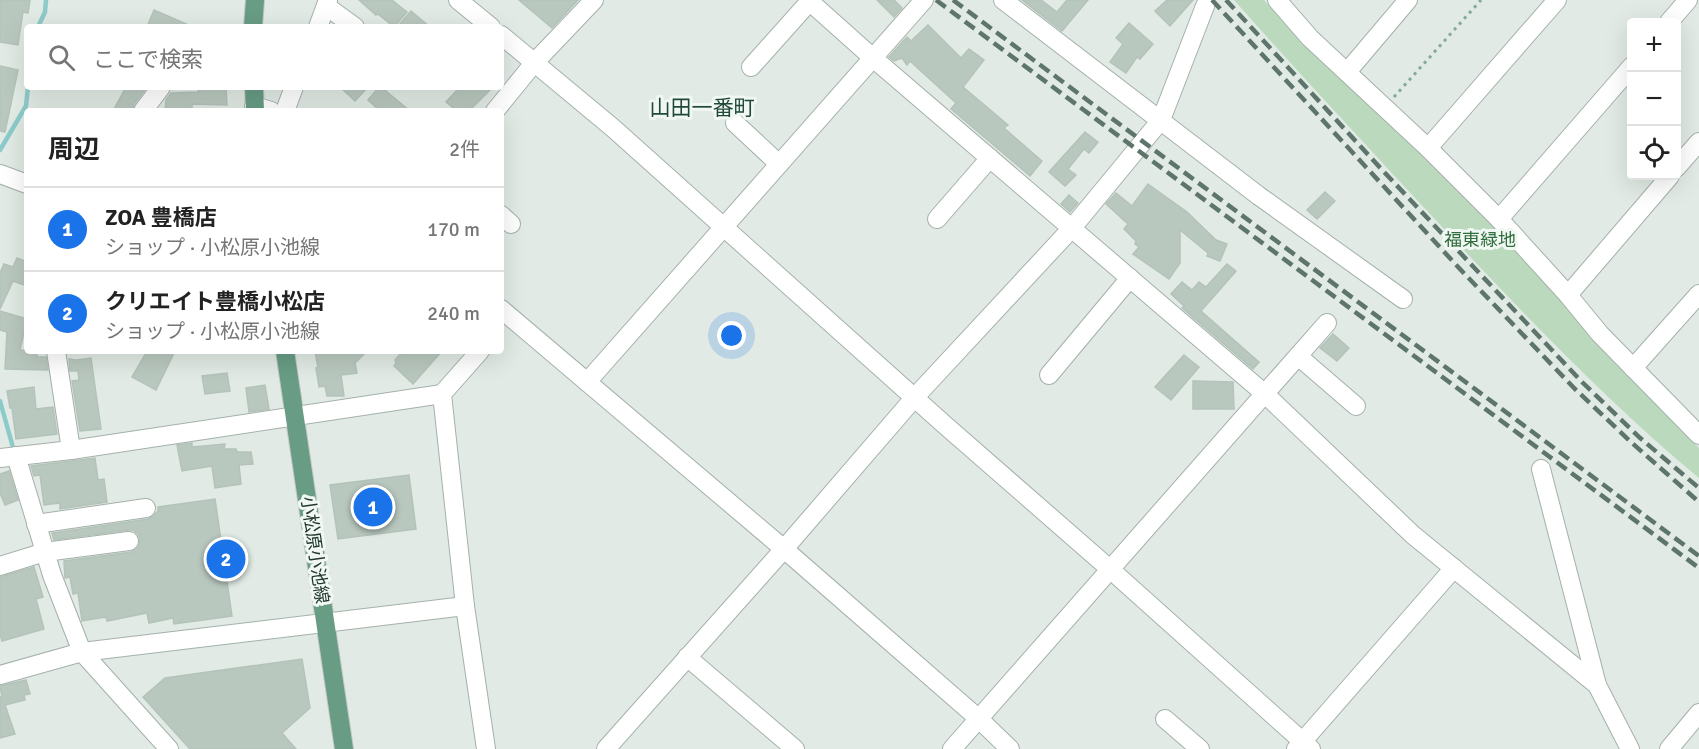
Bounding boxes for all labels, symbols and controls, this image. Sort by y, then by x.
map controls [1627,18,1681,180]
button: + [1627,18,1681,72]
search box [24,24,504,90]
icon: search [45,41,78,74]
text: ここで検索 [93,46,203,73]
button: − [1627,72,1681,126]
district label: 山田一番町 [650,95,755,121]
button: locate [1627,126,1681,180]
text: 周辺 [48,134,100,166]
text: 2件 [449,137,480,162]
text: ZOA 豊橋店 [105,204,217,231]
text: 1 [62,217,73,242]
text: 170 m [427,217,480,242]
park label: 福東緑地 [1444,229,1516,251]
text: ショップ · 小松原小池線 [105,235,320,260]
text: クリエイト豊橋小松店 [105,288,325,315]
text: 2 [62,301,73,326]
text: 240 m [427,301,480,326]
text: ショップ · 小松原小池線 [105,319,320,344]
your location [717,321,746,350]
pin: 1 [354,484,392,530]
street label: 小松原小池線 [297,495,333,605]
pin: 2 [206,536,246,582]

